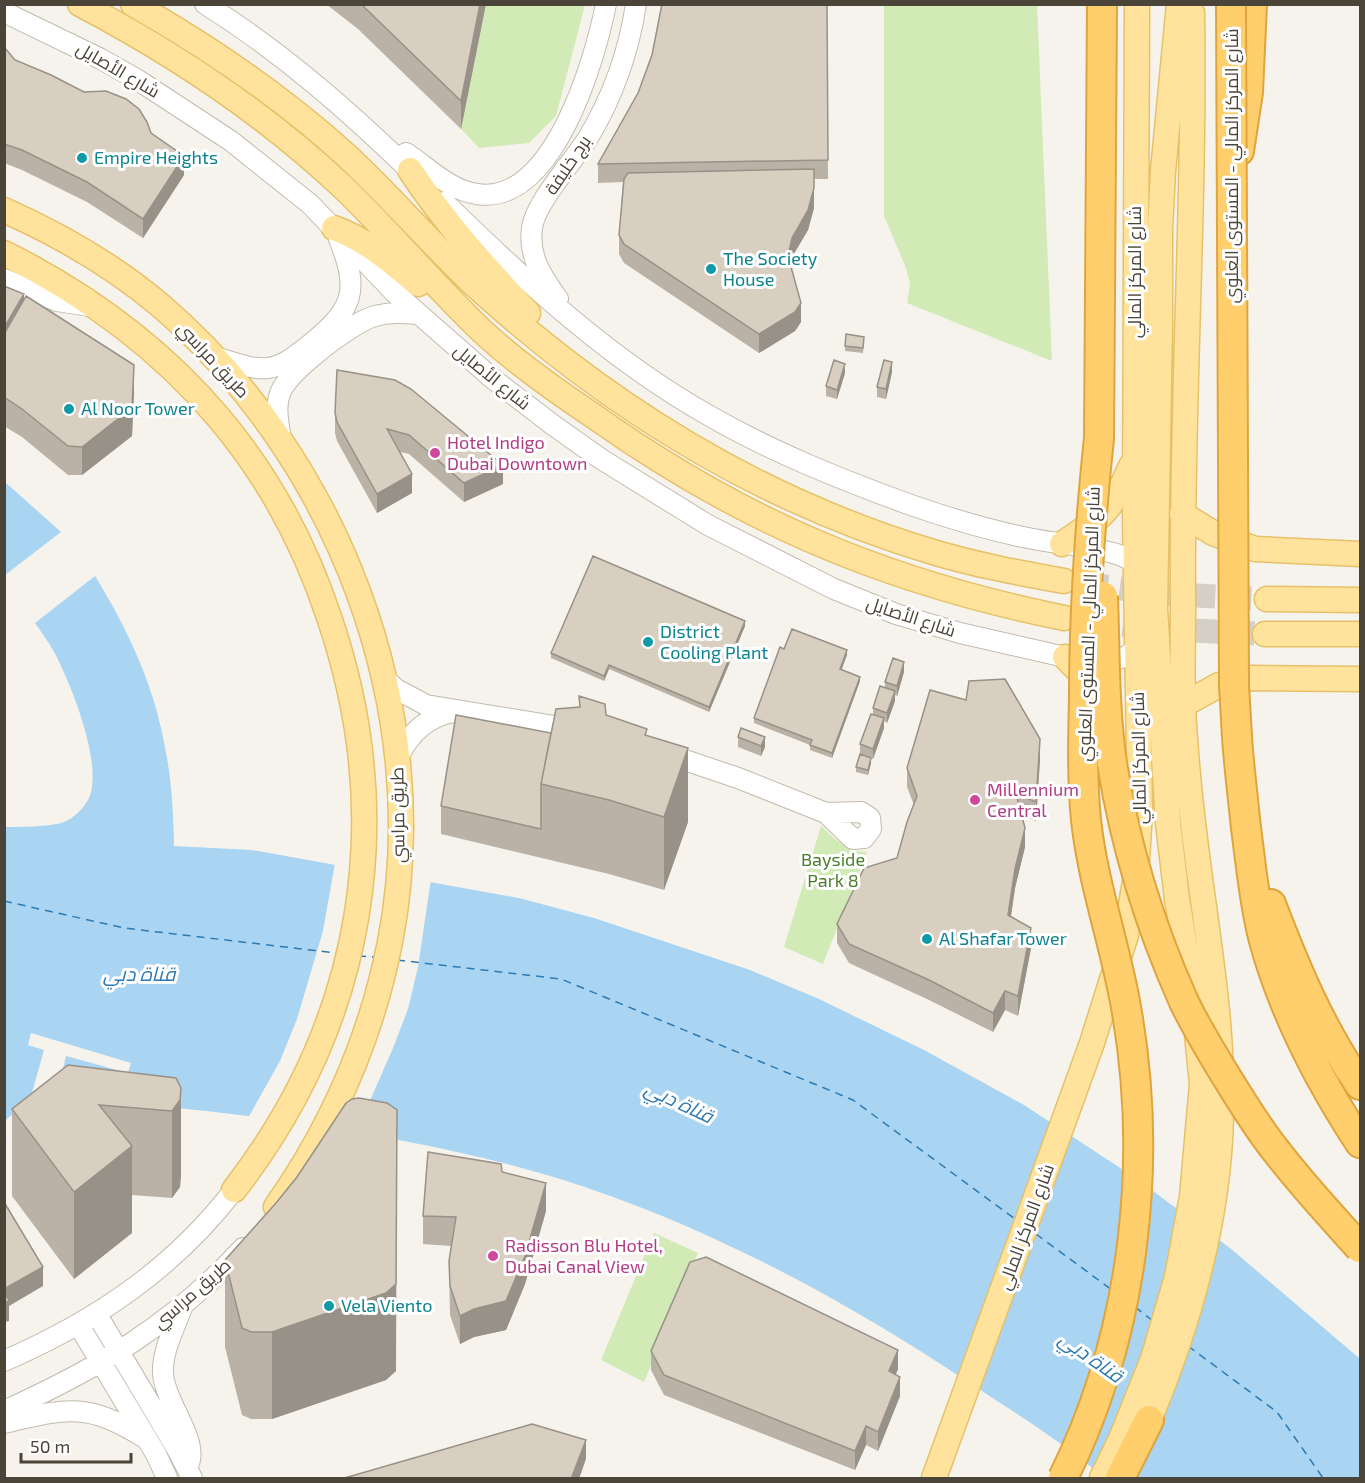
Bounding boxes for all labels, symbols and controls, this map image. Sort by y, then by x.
street label: شارع المركز المالي - المستوى العلوي [1220,28,1246,304]
street label: شارع الأصايل [72,36,164,104]
street label: برج خليفة [539,130,597,200]
place label: Empire Heights [94,146,218,168]
marker: Empire Heights [75,151,89,165]
street label: شارع المركز المالي [1123,206,1149,338]
place label: The Society House [723,247,818,290]
marker: The Society House [704,262,718,276]
street label: طريق مراسي [171,317,255,404]
street label: شارع الأصايل [448,338,536,416]
place label: Al Noor Tower [81,397,195,419]
marker: Al Noor Tower [62,402,76,416]
place label: Hotel Indigo Dubai Downtown [447,431,588,474]
marker: Hotel Indigo Dubai Downtown [428,446,442,460]
street label: شارع المركز المالي - المستوى العلوي [1072,486,1108,762]
street label: شارع الأصايل [863,591,959,643]
place label: District Cooling Plant [660,620,768,663]
marker: District Cooling Plant [641,635,655,649]
street label: شارع المركز المالي [1126,692,1154,824]
street label: طريق مراسي [385,767,412,863]
place label: Millennium Central [987,778,1079,821]
marker: Millennium Central [968,793,982,807]
park label: Bayside Park 8 [801,848,865,891]
place label: Al Shafar Tower [939,927,1067,949]
marker: Al Shafar Tower [920,932,934,946]
water label: قناة دبي [103,961,177,990]
water label: قناة دبي [639,1075,719,1133]
street label: شارع المركز المالي [992,1161,1062,1294]
place label: Radisson Blu Hotel, Dubai Canal View [505,1234,663,1277]
marker: Radisson Blu Hotel, Dubai Canal View [486,1249,500,1263]
street label: طريق مراسي [148,1253,237,1335]
place label: Vela Viento [341,1294,432,1316]
marker: Vela Viento [322,1299,336,1313]
water label: قناة دبي [1052,1325,1130,1392]
scale bar [21,1426,130,1464]
text: 50 m [30,1435,70,1457]

